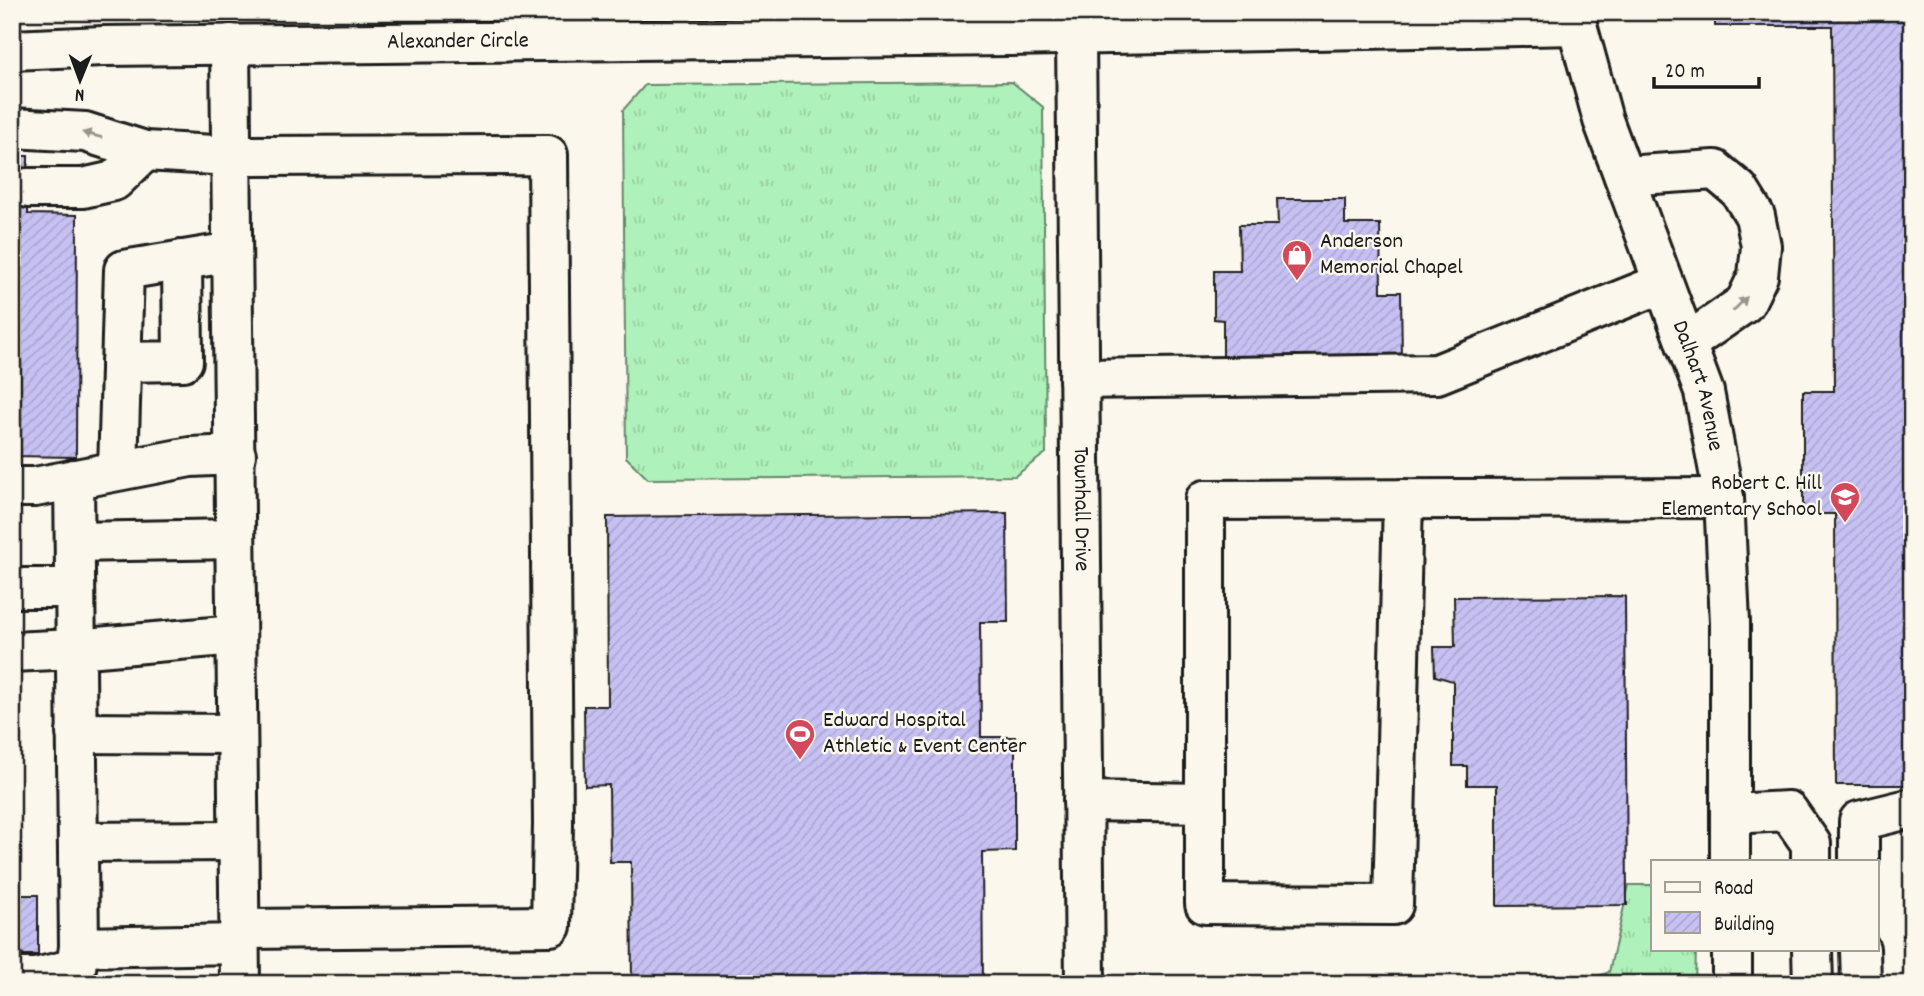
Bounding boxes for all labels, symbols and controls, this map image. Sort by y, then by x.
street label: Alexander Circle [387,25,529,59]
north arrow [46,46,116,116]
scale bar [1654,46,1759,90]
text: 20 m [1665,58,1705,88]
text: N [75,80,85,107]
one-way arrow [80,129,102,140]
place label: Anderson Memorial Chapel [1320,226,1463,285]
shop icon: Anderson Memorial Chapel [1280,238,1314,282]
one-way arrow [1732,296,1749,312]
street label: Dalhart Avenue [1662,316,1731,454]
street label: Townhall Drive [1063,446,1098,572]
place label: Robert C. Hill Elementary School [1661,468,1823,527]
school or university icon: Robert C. Hill Elementary School [1828,480,1862,524]
place label: Edward Hospital Athletic & Event Center [823,705,1027,764]
sports icon: Edward Hospital Athletic & Event Center [783,717,817,761]
legend [1651,860,1878,950]
text: Road [1714,875,1753,905]
text: Building [1714,911,1774,941]

